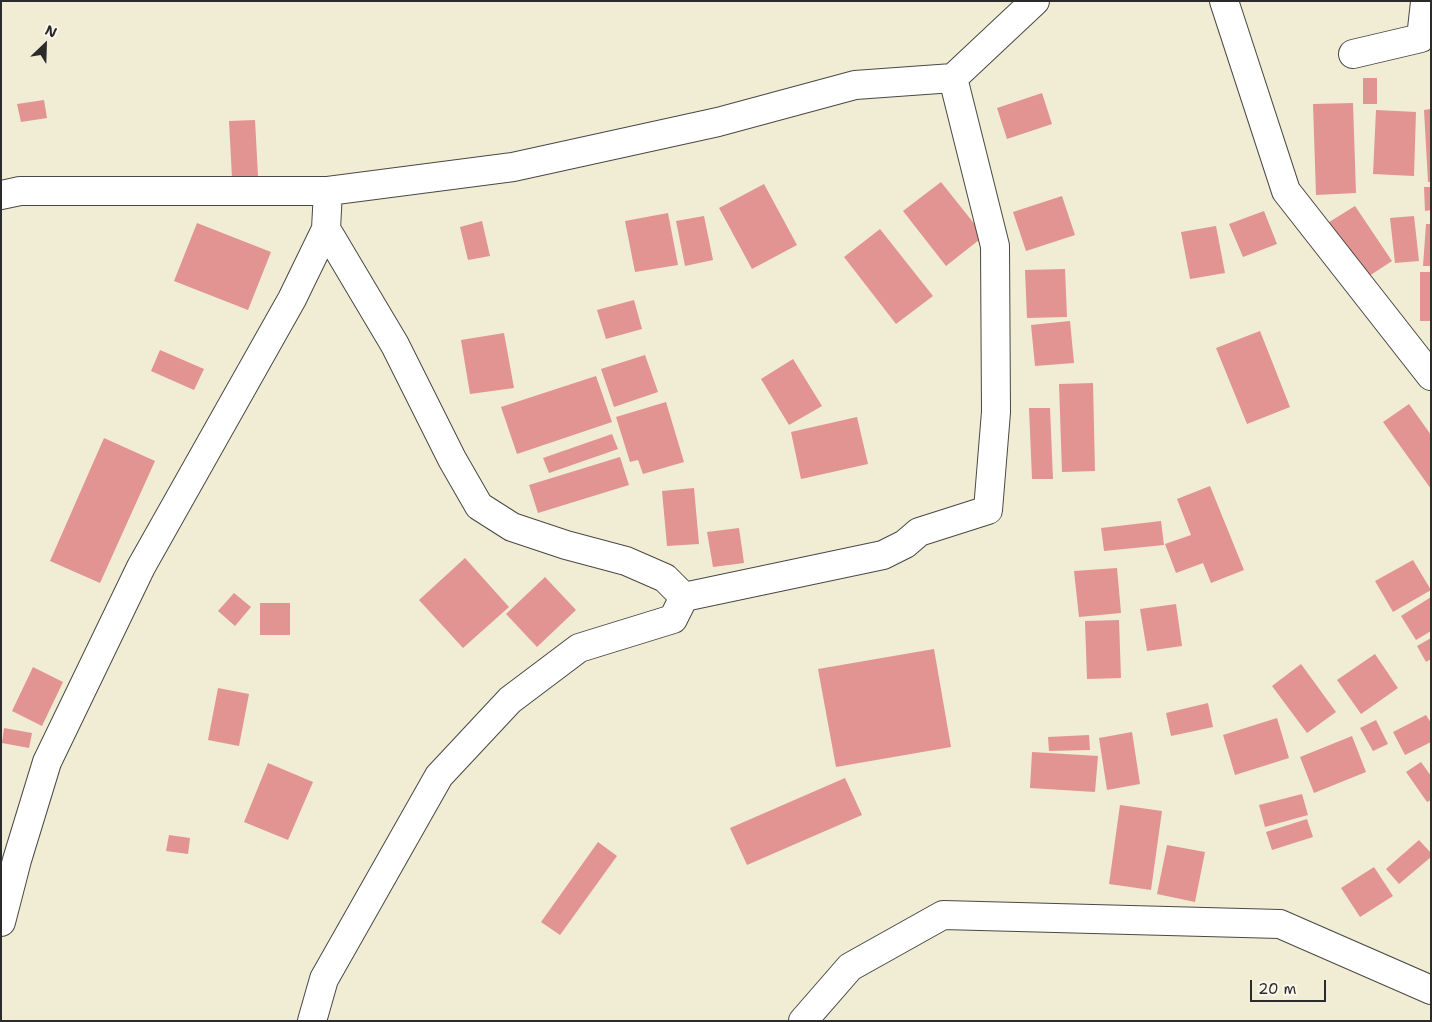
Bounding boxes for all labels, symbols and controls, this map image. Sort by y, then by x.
north arrow [20,20,70,70]
text: N [42,21,60,42]
scale bar [1252,970,1328,1002]
text: 20 m [1258,979,1297,999]

